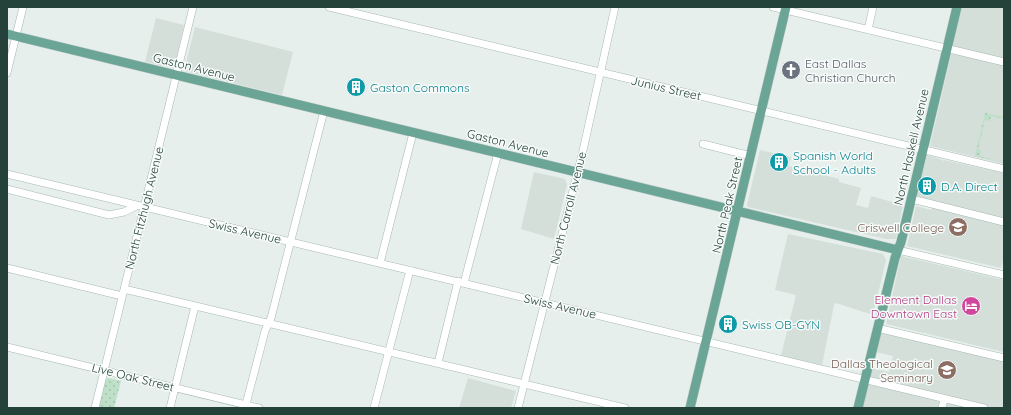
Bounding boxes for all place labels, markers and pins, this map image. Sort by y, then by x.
place label: East Dallas Christian Church [805,56,895,85]
church icon: East Dallas Christian Church [780,59,802,81]
building icon: Gaston Commons [345,76,367,98]
place label: Gaston Commons [370,80,470,95]
place label: Spanish World School - Adults [793,148,876,177]
building icon: Spanish World School - Adults [768,151,790,173]
building icon: D.A. Direct [916,175,938,197]
place label: D.A. Direct [941,179,998,194]
school or university icon: Criswell College [947,216,969,238]
place label: Criswell College [858,220,944,235]
place label: Element Dallas Downtown East [871,292,957,321]
hotel icon: Element Dallas Downtown East [960,295,982,317]
building icon: Swiss OB-GYN [717,313,739,335]
place label: Swiss OB-GYN [742,317,820,332]
place label: Dallas Theological Seminary [831,356,933,385]
school or university icon: Dallas Theological Seminary [936,359,958,381]

